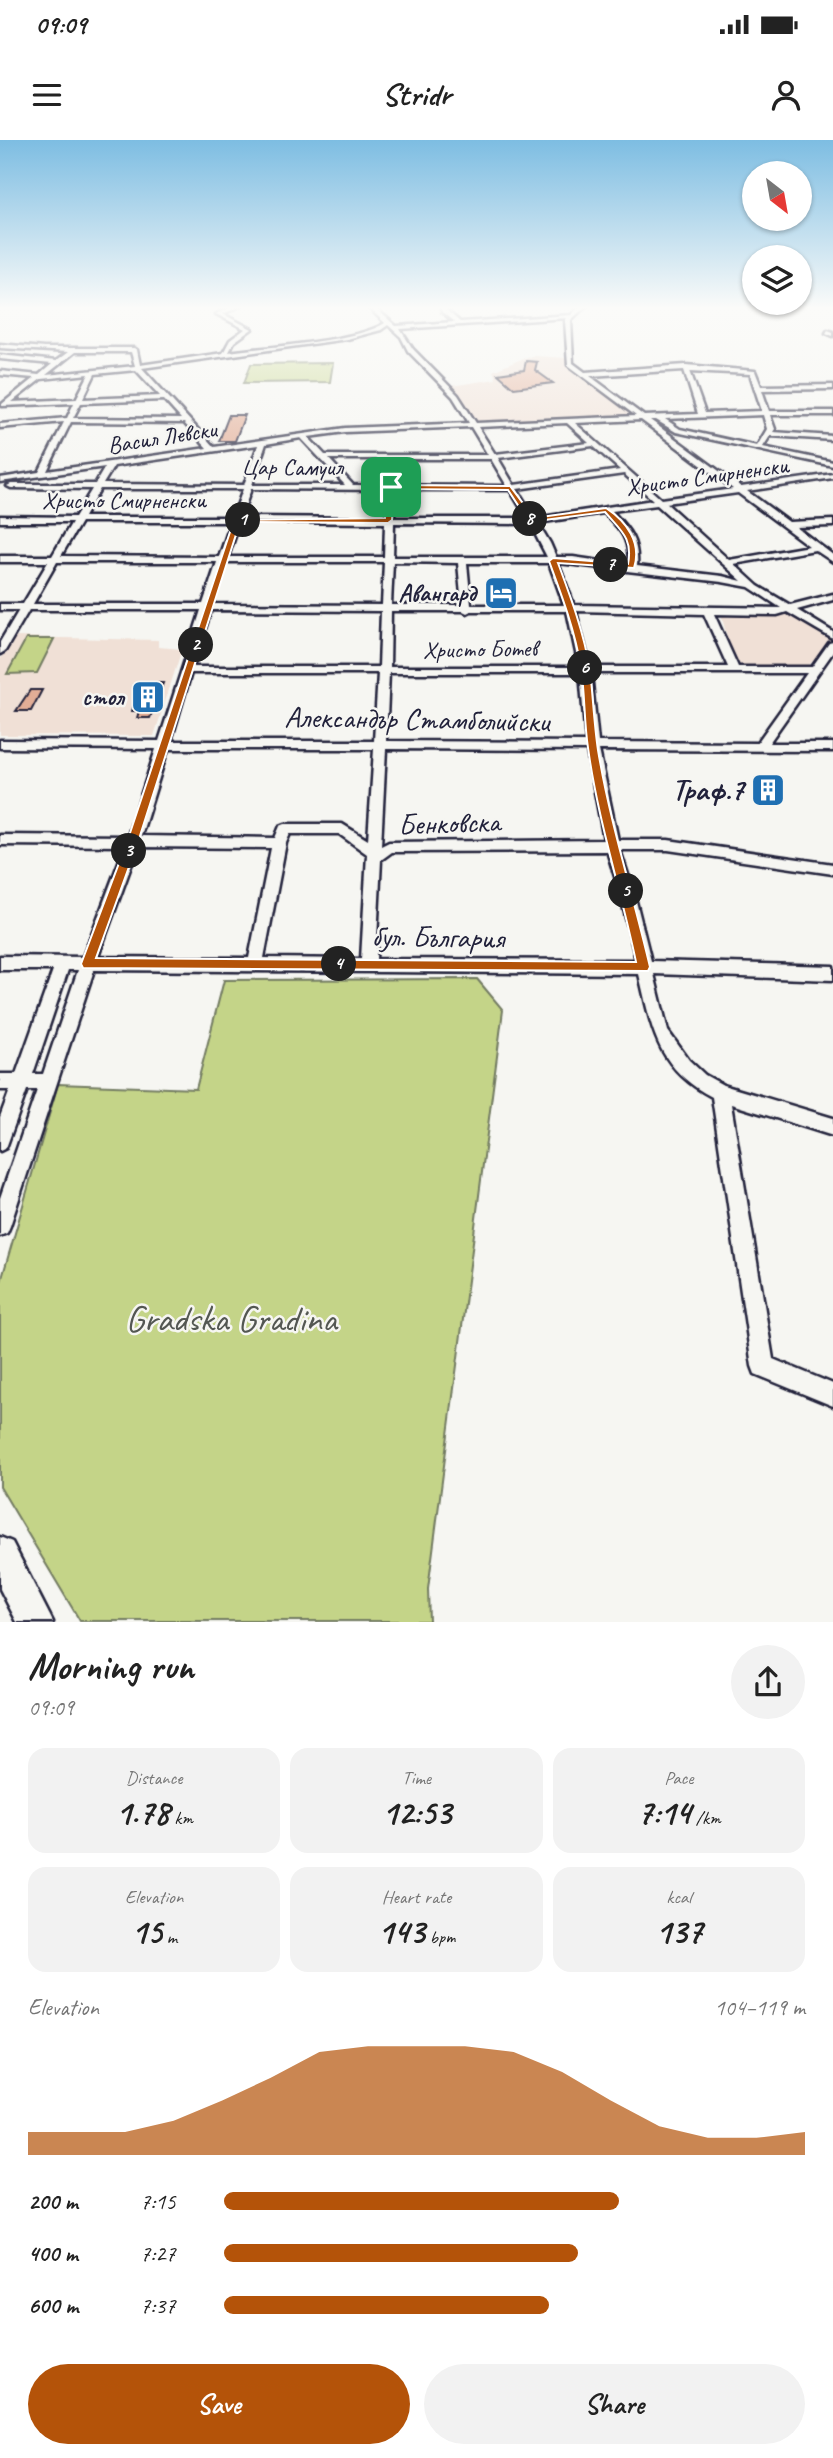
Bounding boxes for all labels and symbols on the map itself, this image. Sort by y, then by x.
north arrow [742,161,812,231]
street label: Васил Левски [106,413,221,460]
street label: Христо Смирненски [624,450,792,502]
street label: Цар Самуил [241,452,345,482]
pin [361,457,421,517]
street label: Христо Смирненски [42,485,207,515]
pin: 1 [226,502,260,538]
pin: 8 [512,502,548,536]
pin: 7 [594,548,628,582]
hotel icon: Авангард [482,574,520,612]
place label: Авангард [398,578,478,608]
pin: 2 [178,628,214,662]
street label: Христо Ботев [423,633,541,665]
pin: 6 [568,650,602,686]
building icon: стол [129,678,167,716]
place label: стол [82,682,126,712]
street label: Александър Стамболийски [284,698,552,740]
place label: Траф.7 [672,771,748,809]
building icon: Траф.7 [749,771,787,809]
street label: Бенковска [397,802,503,844]
pin: 3 [111,834,146,868]
pin: 5 [608,874,644,908]
street label: бул. България [371,917,507,957]
pin: 4 [322,946,356,982]
park label: Gradska Gradina [125,1295,339,1342]

